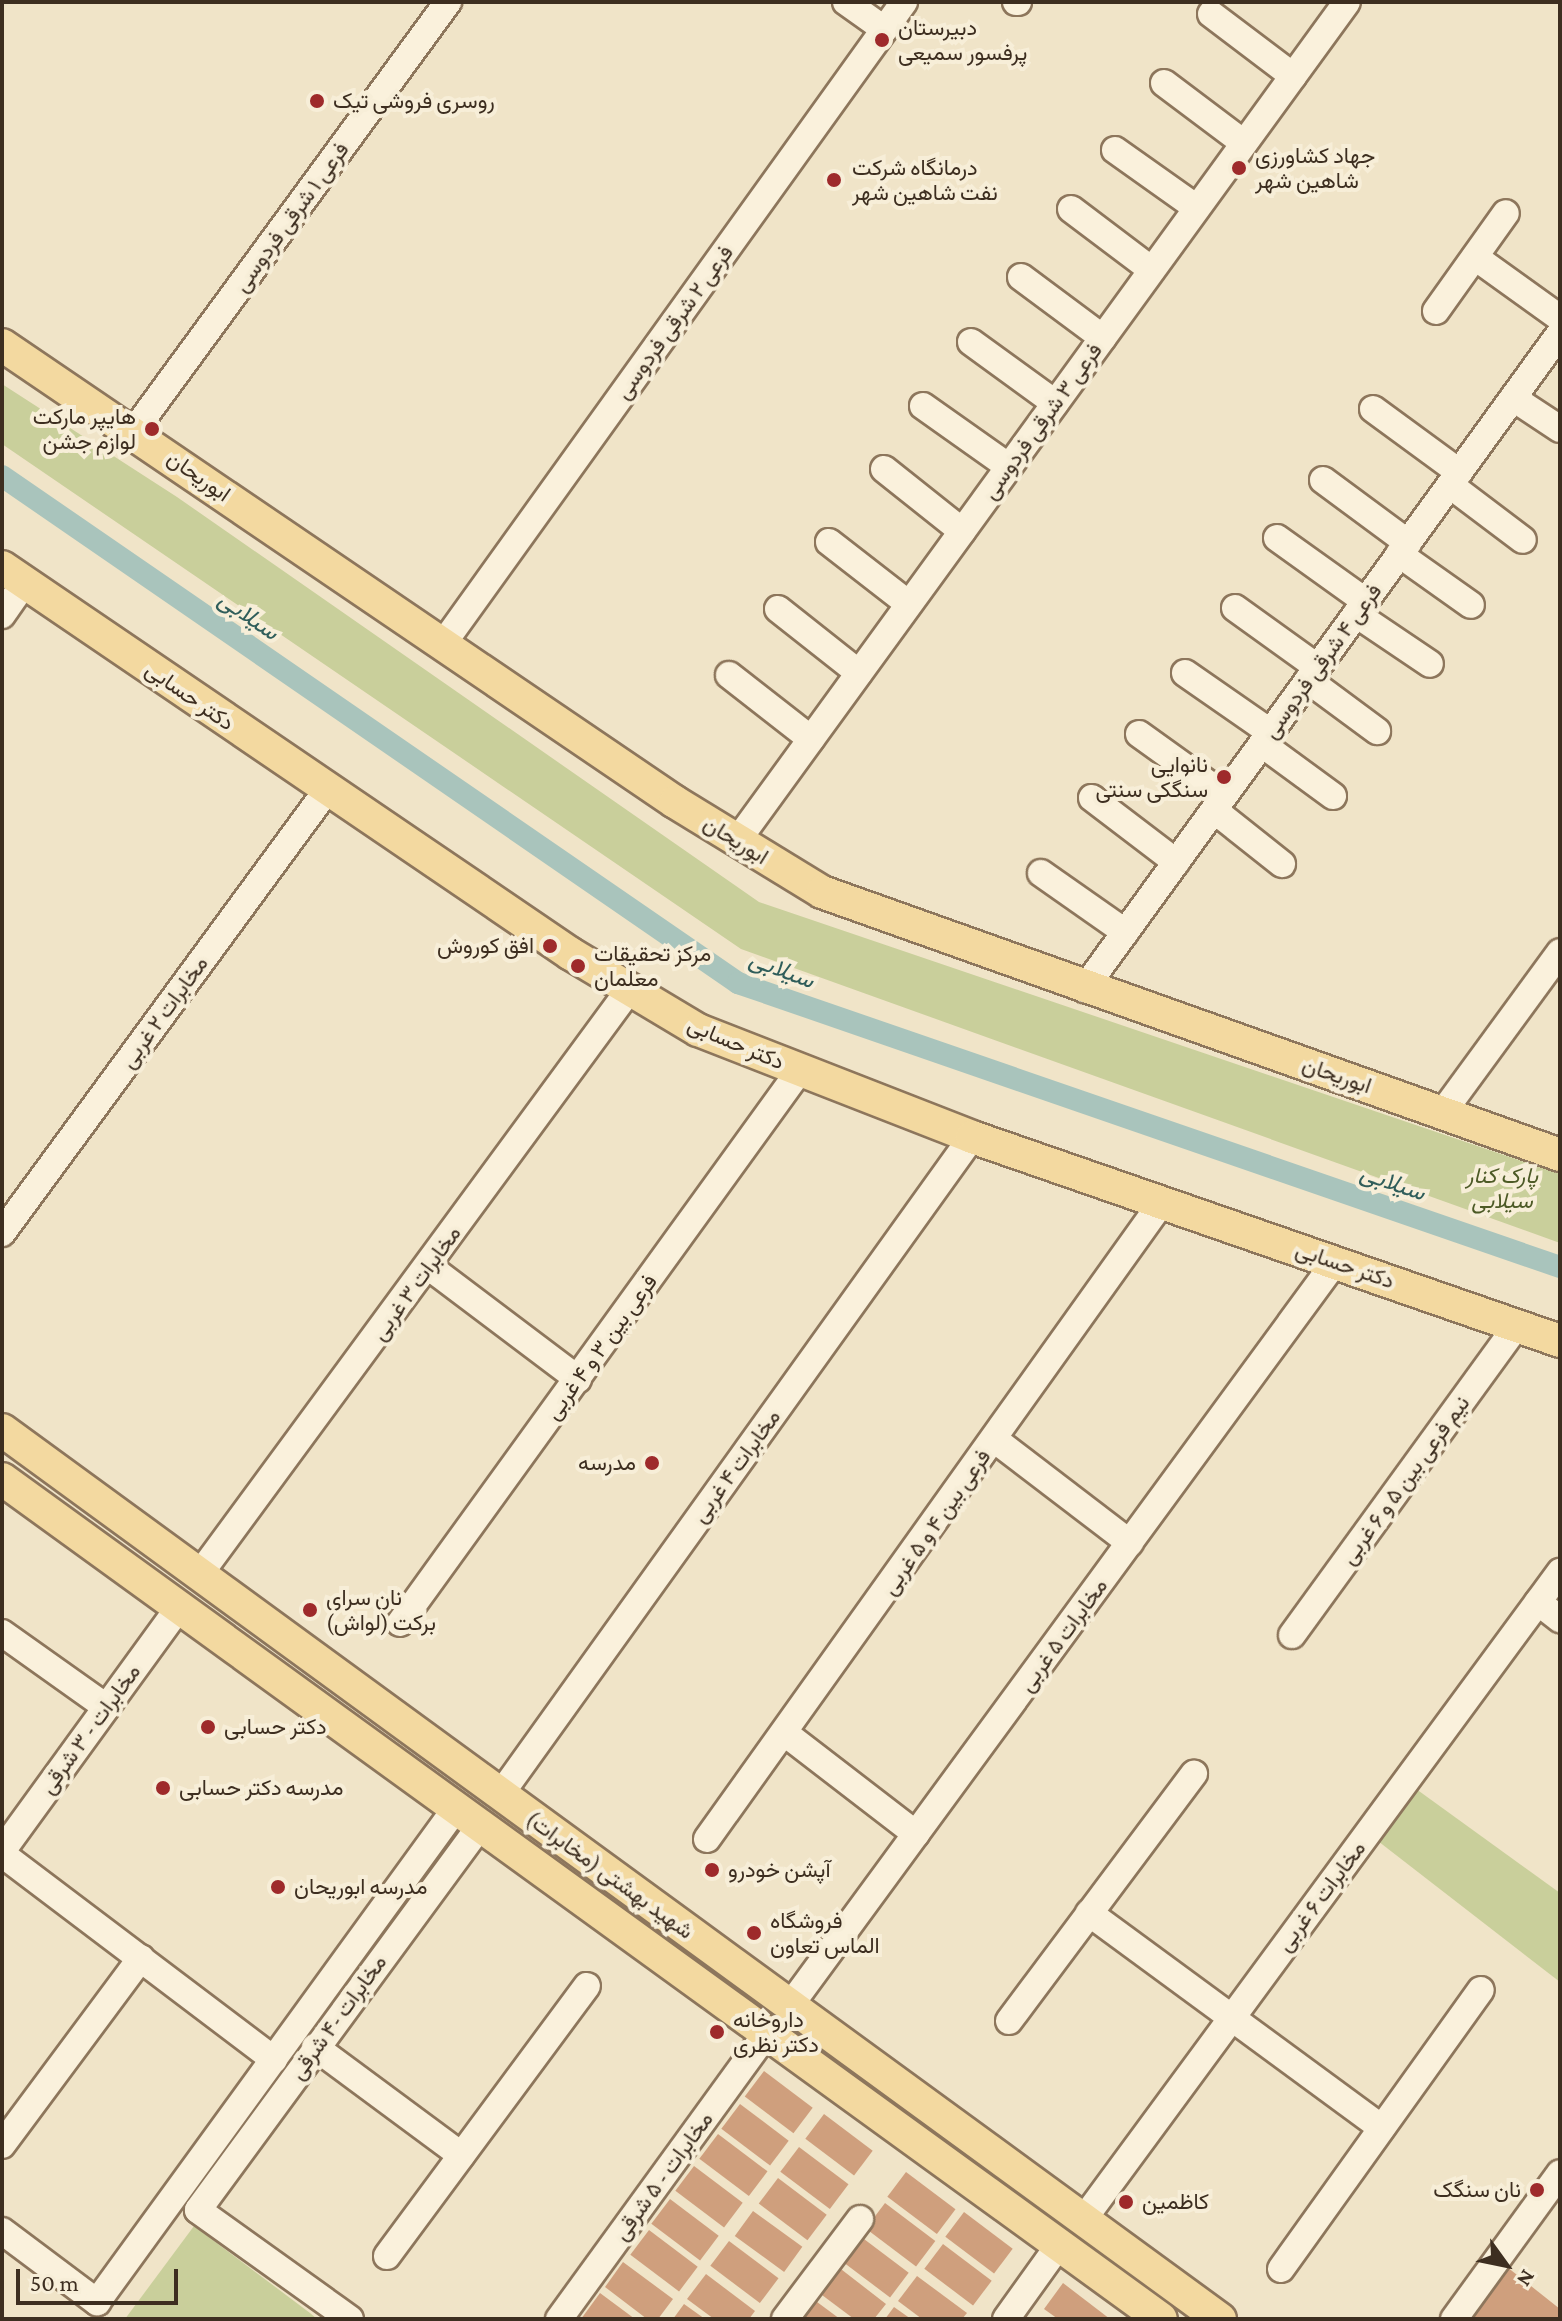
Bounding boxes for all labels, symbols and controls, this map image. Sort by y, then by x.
place label: دبیرستان پرفسور سمیعی [898,14,1027,66]
marker: دبیرستان پرفسور سمیعی [873,31,891,49]
place label: روسری فروشی تیک [333,88,495,114]
marker: روسری فروشی تیک [308,92,326,110]
street label: فرعی ۱ شرقی فردوسی [228,137,354,297]
place label: جهاد کشاورزی شاهین شهر [1255,142,1375,194]
place label: درمانگاه شرکت نفت شاهین شهر [852,154,998,206]
marker: جهاد کشاورزی شاهین شهر [1230,159,1248,177]
marker: درمانگاه شرکت نفت شاهین شهر [823,169,845,191]
street label: فرعی ۲ شرقی فردوسی [609,240,739,404]
street label: فرعی ۳ شرقی فردوسی [976,338,1108,504]
place label: هایپر مارکت لوازم جشن [33,403,136,454]
marker: هایپر مارکت لوازم جشن [143,420,161,438]
street label: ابوریحان [162,445,236,507]
street label: فرعی ۴ شرقی فردوسی [1257,578,1387,744]
water label: سیلابی [213,584,285,646]
street label: دکتر حسابی [140,656,240,736]
place label: نانوایی سنگکی سنتی [1095,751,1208,802]
marker: نانوایی سنگکی سنتی [1215,768,1233,786]
street label: ابوریحان [699,810,773,870]
place label: افق کوروش [437,933,534,959]
marker: افق کوروش [541,937,559,955]
place label: مرکز تحقیقات معلمان [594,940,711,992]
water label: سیلابی [746,944,818,994]
street label: مخابرات ۲ غربی [114,951,214,1073]
marker: مرکز تحقیقات معلمان [569,957,587,975]
street label: دکتر حسابی [684,1011,788,1075]
street label: ابوریحان [1299,1051,1375,1099]
water label: سیلابی [1357,1157,1429,1207]
park label: پارک کنار سیلابی [1466,1162,1538,1214]
street label: مخابرات ۳ غربی [366,1221,466,1345]
street label: دکتر حسابی [1292,1236,1398,1294]
street label: فرعی بین ۳ و ۴ غربی [539,1269,663,1425]
street label: نیم فرعی بین ۵ و ۶ غربی [1335,1390,1475,1570]
street label: مخابرات ۴ غربی [686,1404,786,1528]
street label: فرعی بین ۴ و ۵ غربی [876,1444,996,1600]
place label: مدرسه [578,1450,636,1476]
marker: مدرسه [643,1454,661,1472]
street label: مخابرات ۵ غربی [1013,1573,1113,1697]
place label: نان سرای برکت (لواش) [326,1584,436,1636]
marker: نان سرای برکت (لواش) [301,1601,319,1619]
street label: مخابرات - ۳ شرقی [34,1659,146,1799]
place label: دکتر حسابی [224,1714,326,1740]
marker: دکتر حسابی [199,1718,217,1736]
place label: مدرسه دکتر حسابی [179,1775,344,1801]
marker: مدرسه دکتر حسابی [154,1779,172,1797]
street label: شهید بهشتی (مخابرات) [521,1805,699,1945]
street label: مخابرات ۶ غربی [1271,1836,1371,1956]
place label: آپشن خودرو [728,1857,831,1883]
marker: آپشن خودرو [703,1861,721,1879]
place label: مدرسه ابوریحان [294,1874,428,1900]
marker: مدرسه ابوریحان [269,1878,287,1896]
place label: فروشگاه الماس تعاون [770,1907,880,1958]
marker: فروشگاه الماس تعاون [745,1924,763,1942]
street label: مخابرات -۴ شرقی [284,1949,392,2085]
place label: داروخانه دکتر نظری [733,2006,819,2058]
marker: داروخانه دکتر نظری [708,2023,726,2041]
street label: مخابرات - ۵ شرقی [608,2107,718,2245]
place label: نان سنگک [1433,2177,1521,2203]
marker: نان سنگک [1528,2181,1546,2199]
place label: کاظمین [1142,2189,1209,2215]
marker: کاظمین [1117,2193,1135,2211]
north arrow [1466,2225,1546,2305]
scale bar [20,2253,182,2303]
text: N [1512,2265,1541,2291]
text: 50 m [30,2269,79,2296]

